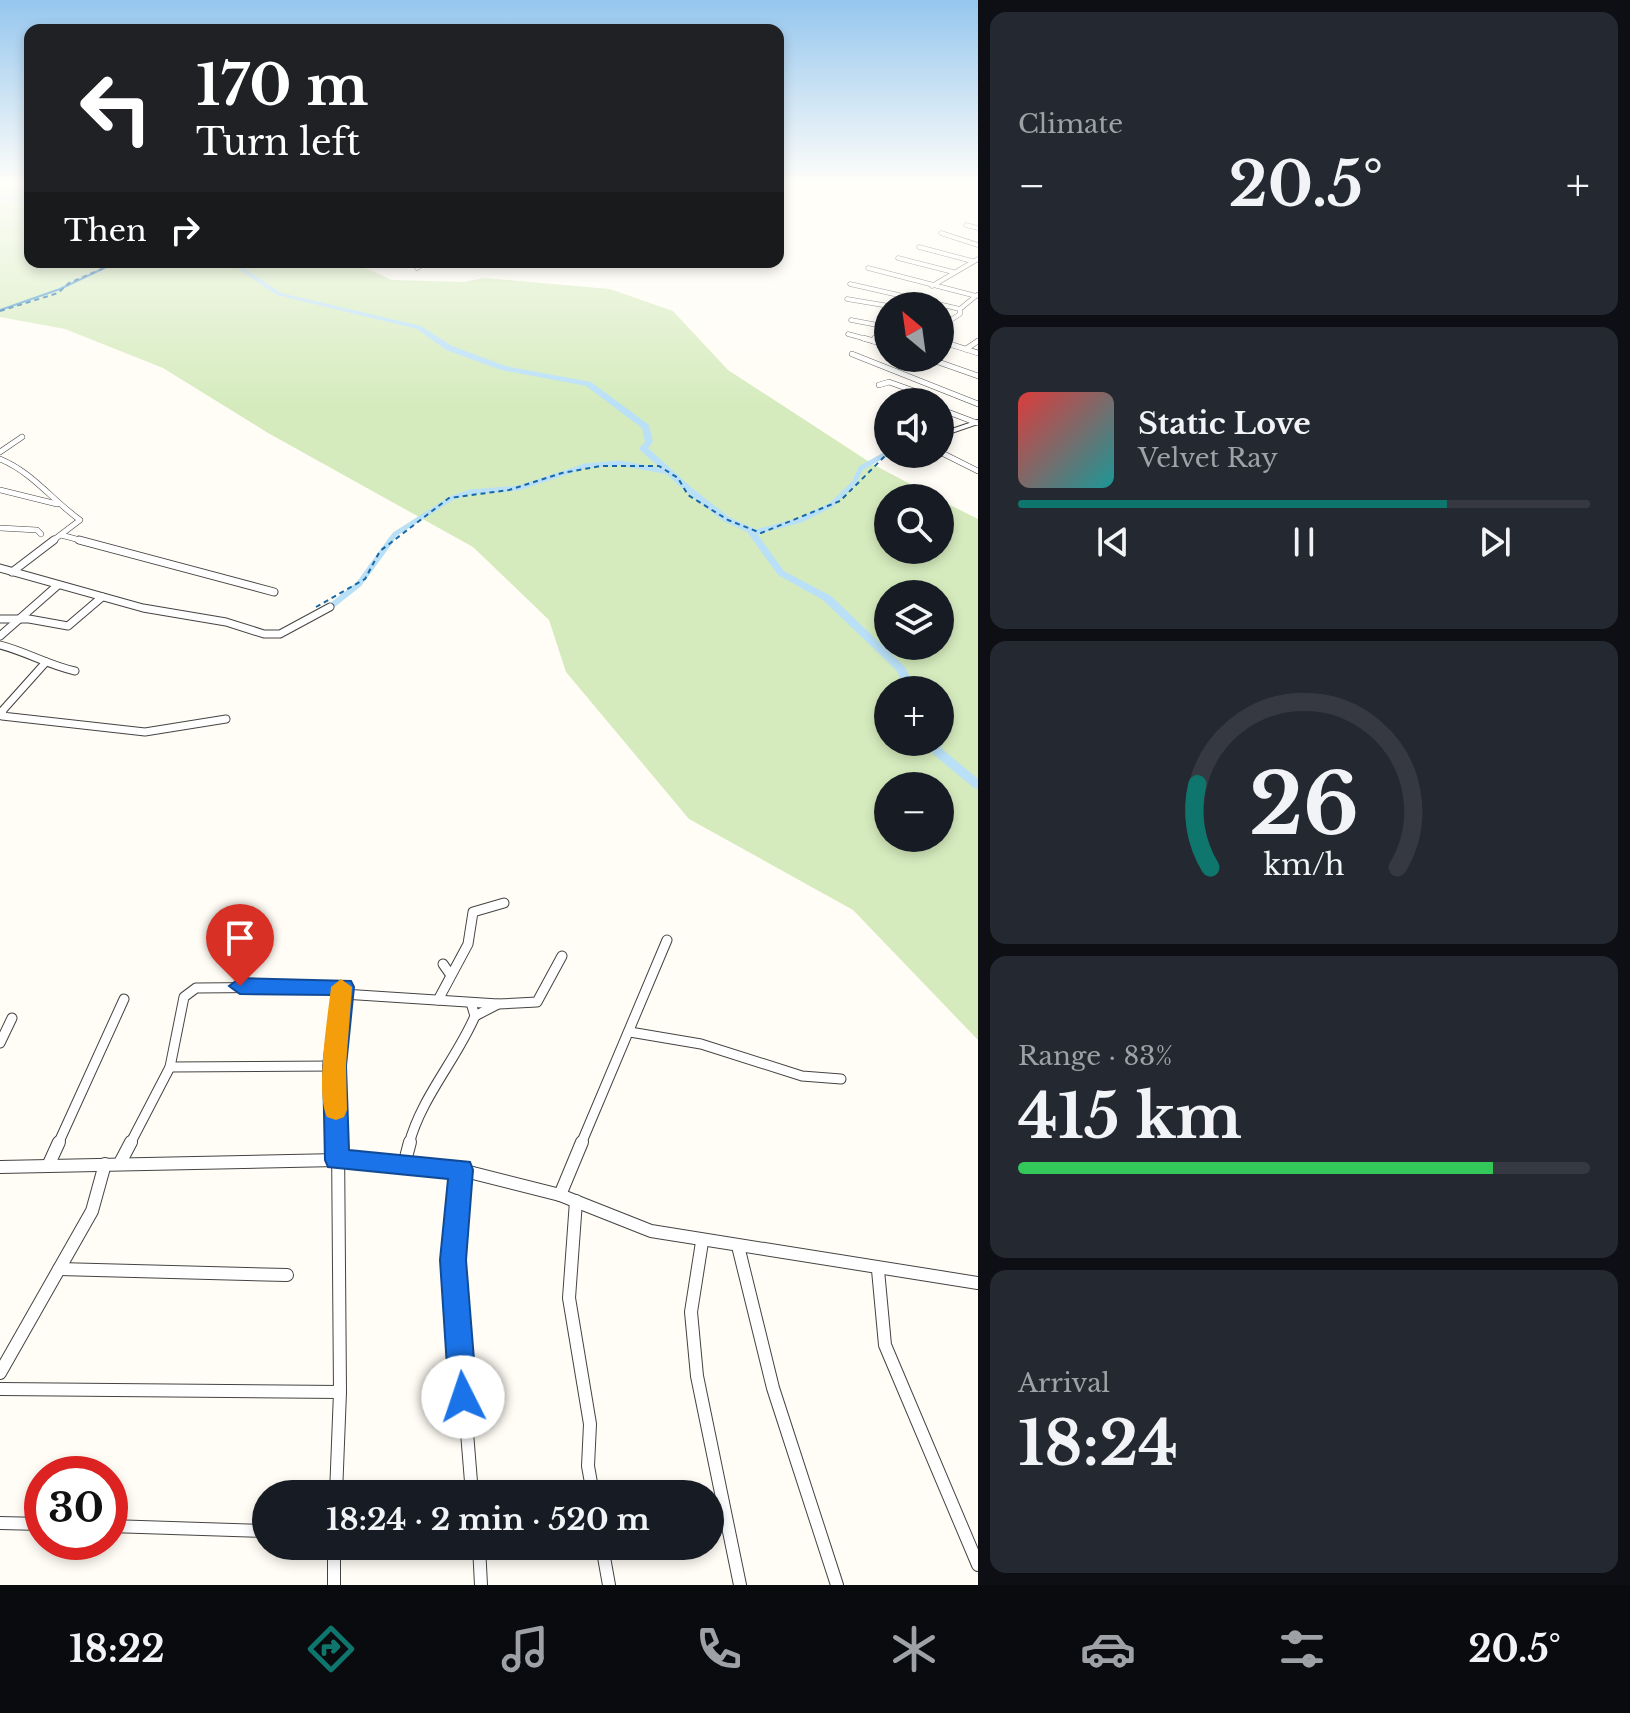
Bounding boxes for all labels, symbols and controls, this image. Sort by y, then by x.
text: 170 m [196,51,368,120]
icon: left [64,56,168,160]
text: Climate [1018,108,1123,140]
text: Turn left [196,120,360,165]
text: 20.5° [1229,148,1383,222]
text: − [1018,158,1046,213]
text: + [1566,158,1590,213]
icon: right [163,208,207,252]
text: Then [64,212,147,249]
north arrow [874,292,954,372]
map controls [874,292,954,852]
button: sound [874,388,954,468]
text: Static Love [1138,405,1311,442]
text: Velvet Ray [1138,442,1278,474]
button: search [874,484,954,564]
icon: previous [1091,520,1135,564]
icon: pause [1282,520,1326,564]
icon: next [1473,520,1517,564]
button: layers [874,580,954,660]
button: + [874,676,954,756]
text: 26 [1249,753,1359,856]
button: − [874,772,954,852]
text: km/h [1263,848,1345,884]
pin [206,904,274,986]
icon: arrive [218,916,262,960]
text: Range · 83% [1018,1040,1173,1072]
text: 415 km [1018,1080,1242,1154]
position arrow [421,1355,505,1439]
text: Arrival [1018,1367,1110,1399]
text: 18:24 [1018,1407,1178,1481]
speed limit sign: 30 [24,1456,128,1560]
text: 18:24 · 2 min · 520 m [326,1501,650,1538]
icon: directions [303,1621,359,1677]
icon: music [497,1621,553,1677]
icon: phone [691,1621,747,1677]
icon: climate [886,1621,942,1677]
icon: car [1080,1621,1136,1677]
icon: filters [1274,1621,1330,1677]
text: 18:22 [69,1627,165,1672]
text: 20.5° [1468,1627,1561,1672]

